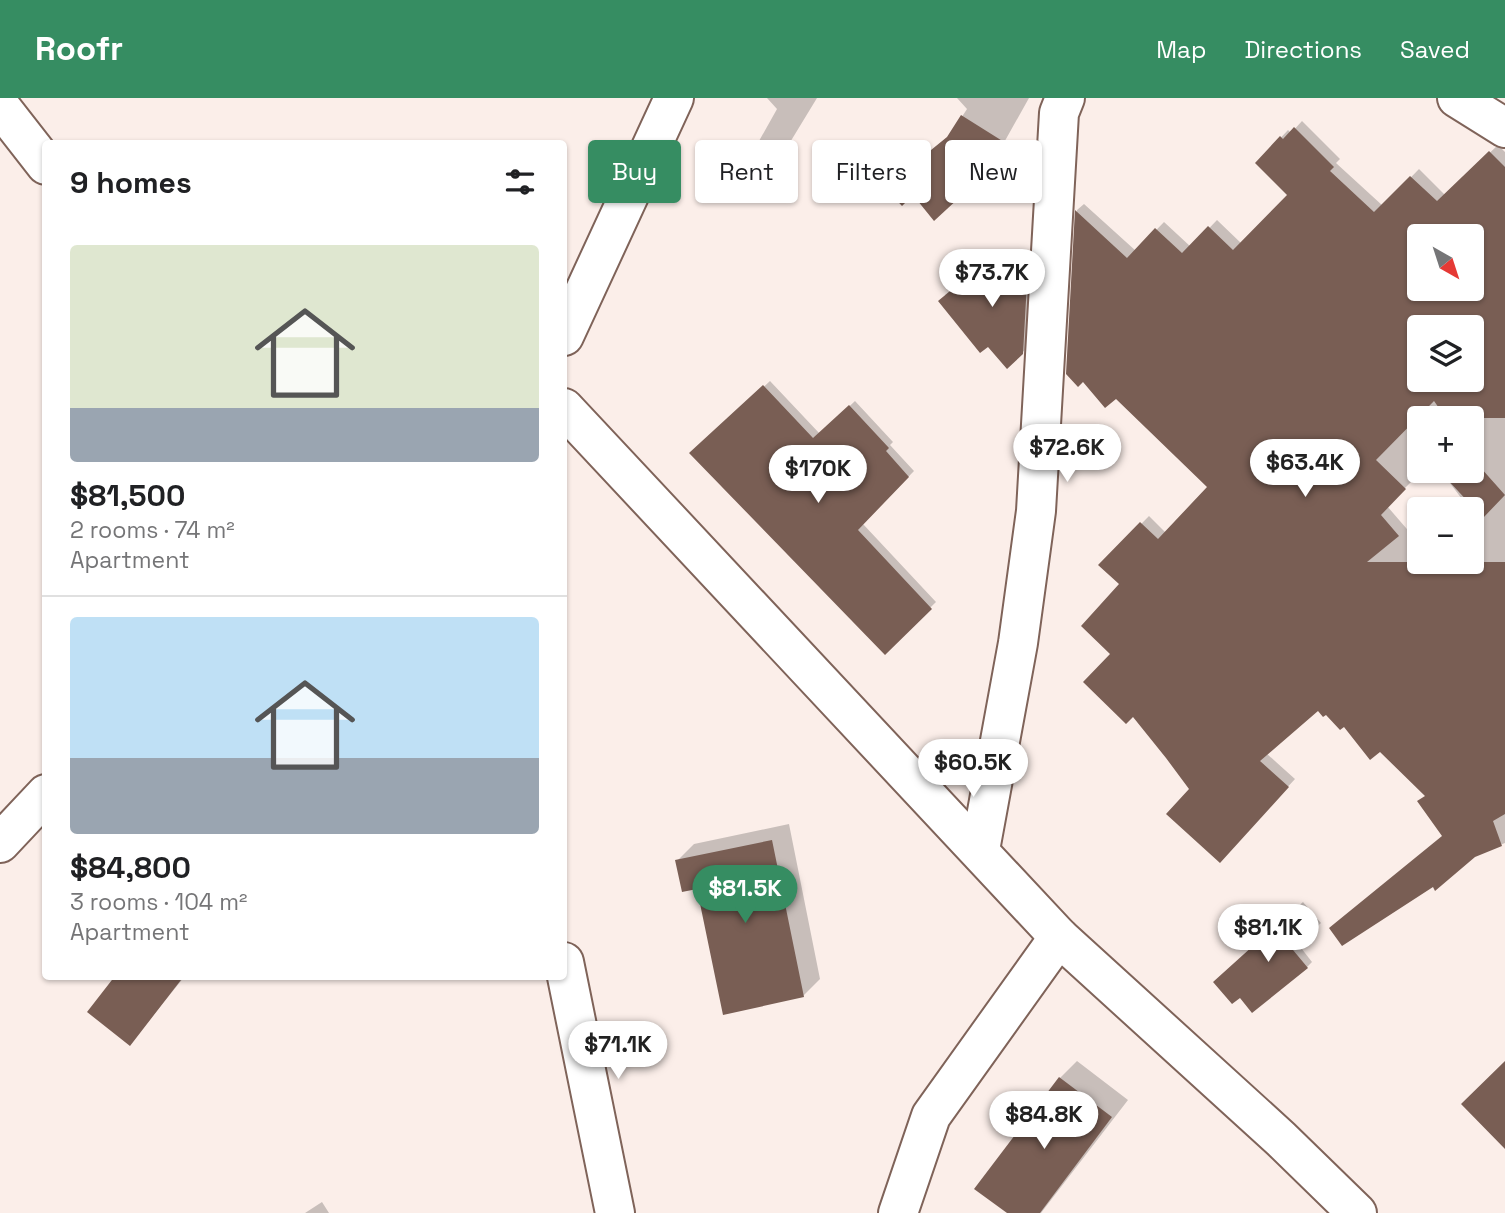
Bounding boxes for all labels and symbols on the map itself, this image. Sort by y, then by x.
north arrow [1407,224,1484,301]
pin: $73.7K [935,250,1049,309]
pin: $72.6K [1010,424,1124,484]
pin: $63.4K [1248,440,1362,499]
pin: $170K [769,446,867,505]
pin: $60.5K [916,740,1030,799]
pin: $81.5K [688,866,802,925]
pin: $81.1K [1211,904,1325,964]
pin: $71.1K [561,1021,675,1081]
pin: $84.8K [987,1091,1101,1151]

